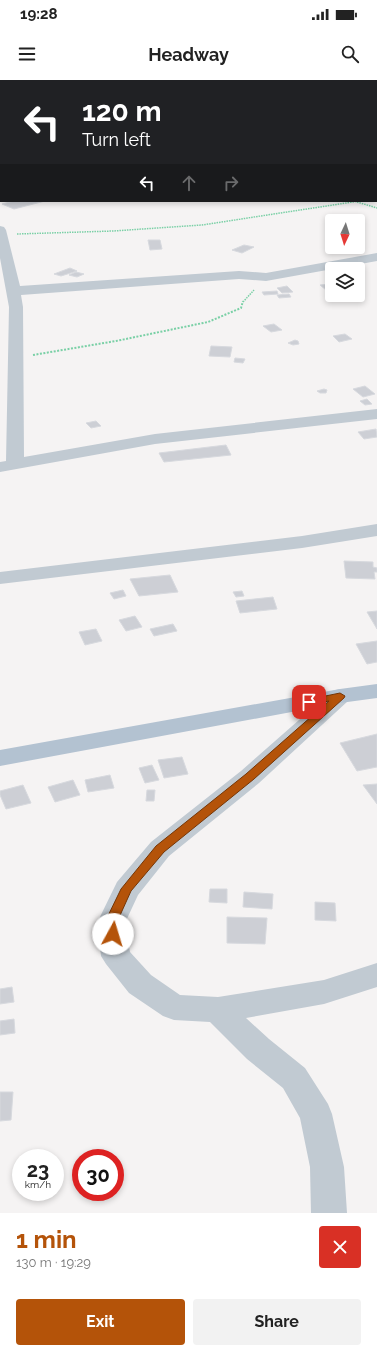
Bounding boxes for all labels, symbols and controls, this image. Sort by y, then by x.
text: 19:28 [20,5,57,23]
icon: menu [16,43,38,65]
icon: search [339,43,361,65]
text: Headway [148,44,229,65]
text: 120 m [82,95,162,128]
icon: left [16,96,68,148]
text: Turn left [82,129,151,150]
icon: left [136,172,158,194]
icon: ahead [178,172,200,194]
icon: right [220,172,242,194]
north arrow [325,214,365,254]
map controls [325,214,365,302]
button: layers [325,262,365,302]
pin [292,685,326,719]
icon: arrive [298,691,320,713]
position arrow [92,913,134,955]
speed limit sign: 30 [72,1149,124,1201]
text: 23 [27,1158,49,1182]
text: km/h [25,1179,51,1190]
text: 1 min [16,1225,77,1254]
button: close [319,1226,361,1268]
text: 130 m · 19:29 [16,1255,91,1270]
button: Exit [16,1299,185,1345]
button: Share [193,1299,361,1345]

